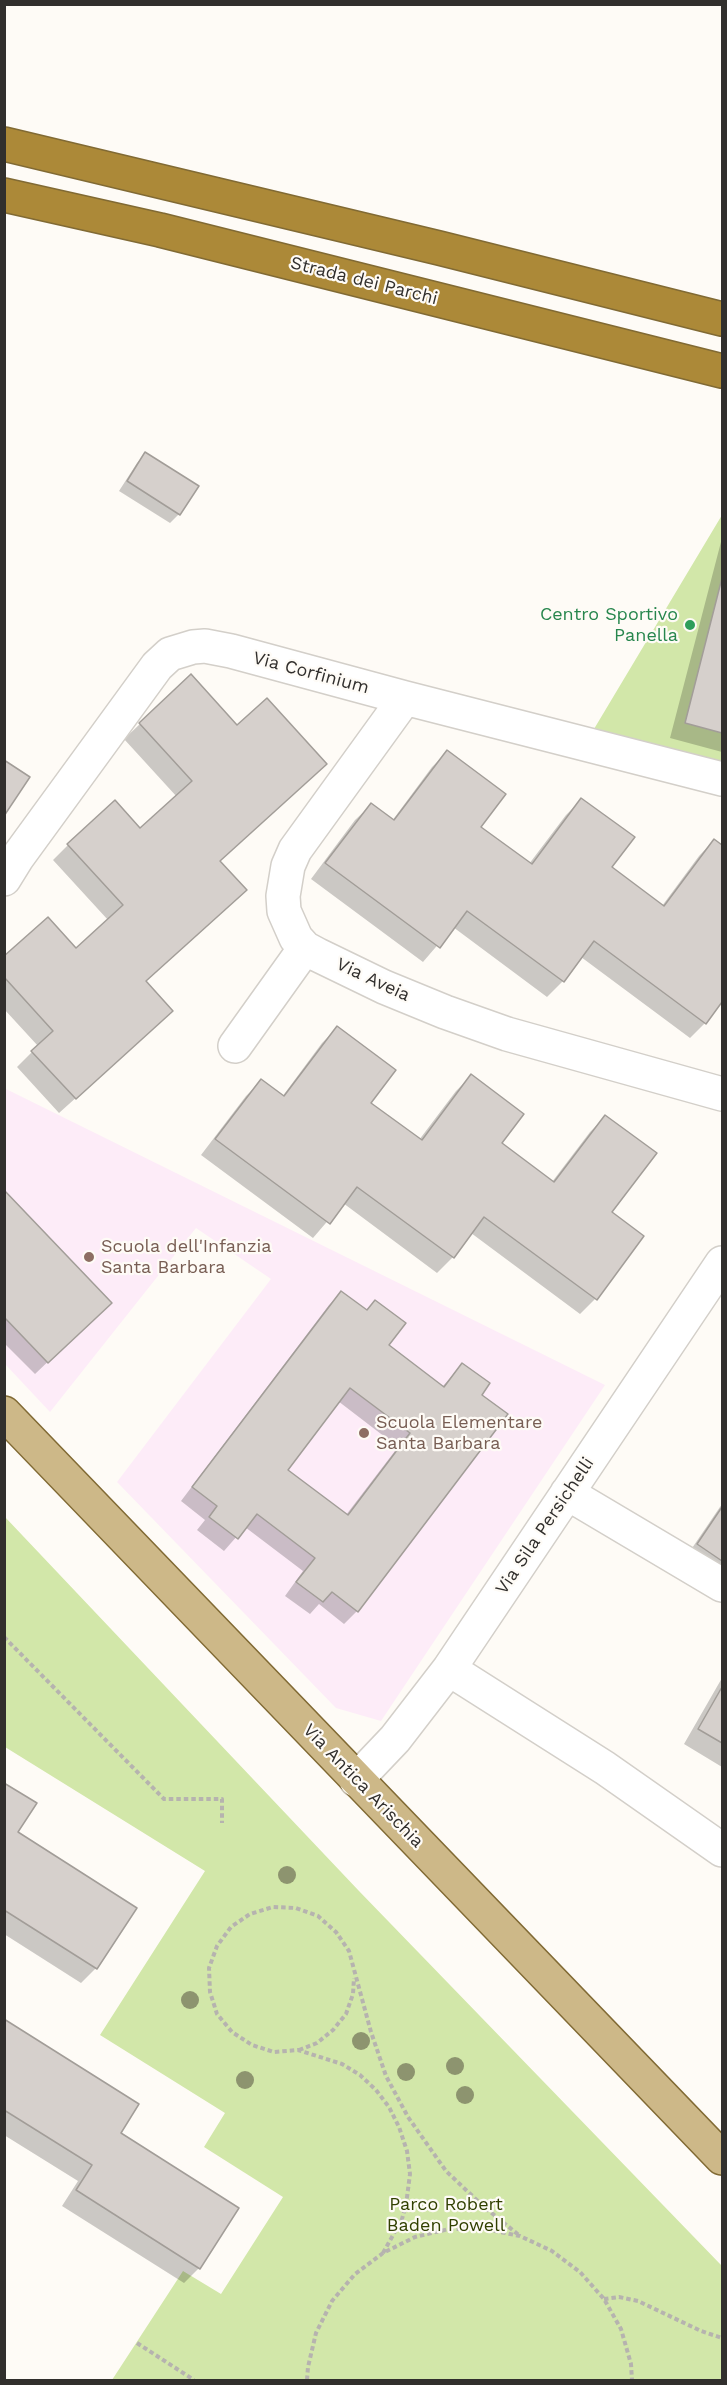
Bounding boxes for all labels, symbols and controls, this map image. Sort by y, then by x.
street label: Strada dei Parchi [288,252,440,310]
place label: Centro Sportivo Panella [540,604,678,646]
marker: Centro Sportivo Panella [683,618,697,632]
street label: Via Corfinium [251,647,371,699]
street label: Via Aveia [333,954,413,1006]
place label: Scuola dell'Infanzia Santa Barbara [101,1236,272,1278]
marker: Scuola dell'Infanzia Santa Barbara [82,1250,96,1264]
place label: Scuola Elementare Santa Barbara [376,1412,542,1454]
marker: Scuola Elementare Santa Barbara [357,1426,371,1440]
street label: Via Sila Persichelli [491,1453,599,1599]
street label: Via Antica Arischia [298,1719,428,1853]
park label: Parco Robert Baden Powell [387,2194,505,2236]

